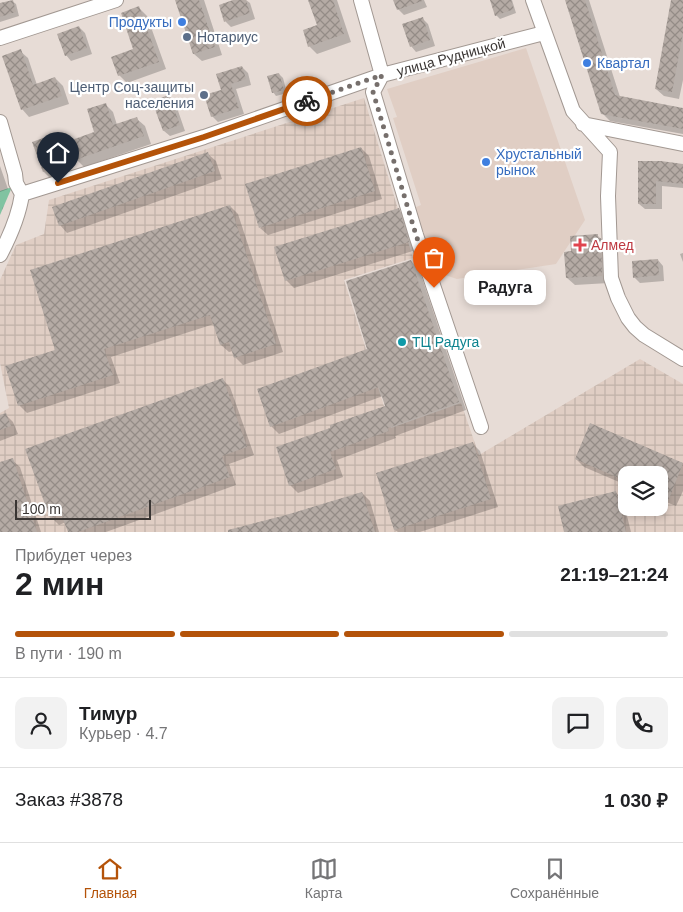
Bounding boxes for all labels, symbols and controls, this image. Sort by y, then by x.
place label: Продукты [109,14,172,30]
marker: Продукты [176,16,188,28]
place label: Нотариус [197,29,258,45]
marker: Нотариус [181,31,193,43]
street label: улица Рудницкой [395,35,507,79]
place label: Квартал [597,55,650,71]
marker: Квартал [581,57,593,69]
courier [282,76,332,126]
place label: Центр Соц-защиты населения [69,79,194,111]
icon: bike [293,87,321,115]
marker: Центр Соц-защиты населения [198,89,210,101]
pin [37,132,79,183]
icon: home [44,139,72,167]
place label: Хрустальный рынок [496,146,582,178]
marker: Хрустальный рынок [480,156,492,168]
pin [413,237,455,288]
place label: Алмед [591,237,634,253]
marker: Алмед [573,238,587,252]
icon: bag [420,244,448,272]
callout: Радуга [464,270,546,306]
text: Радуга [478,279,532,296]
place label: ТЦ Радуга [412,334,479,350]
marker: ТЦ Радуга [396,336,408,348]
map controls [618,466,668,516]
button: layers [618,466,668,516]
scale bar [15,497,151,520]
text: 100 m [22,501,61,517]
text: Прибудет через [15,547,132,564]
text: 21:19–21:24 [560,564,668,585]
text: 2 мин [15,566,104,602]
text: В пути · 190 m [15,645,122,662]
button: person [15,697,67,749]
button: chat [552,697,604,749]
button: phone [616,697,668,749]
text: Тимур [79,703,137,724]
text: Курьер · 4.7 [79,725,168,742]
text: Заказ #3878 [15,789,123,810]
text: 1 030 ₽ [604,790,668,811]
tab: Главная [84,855,137,901]
tab: Карта [305,855,342,901]
tab: Сохранённые [510,855,599,901]

